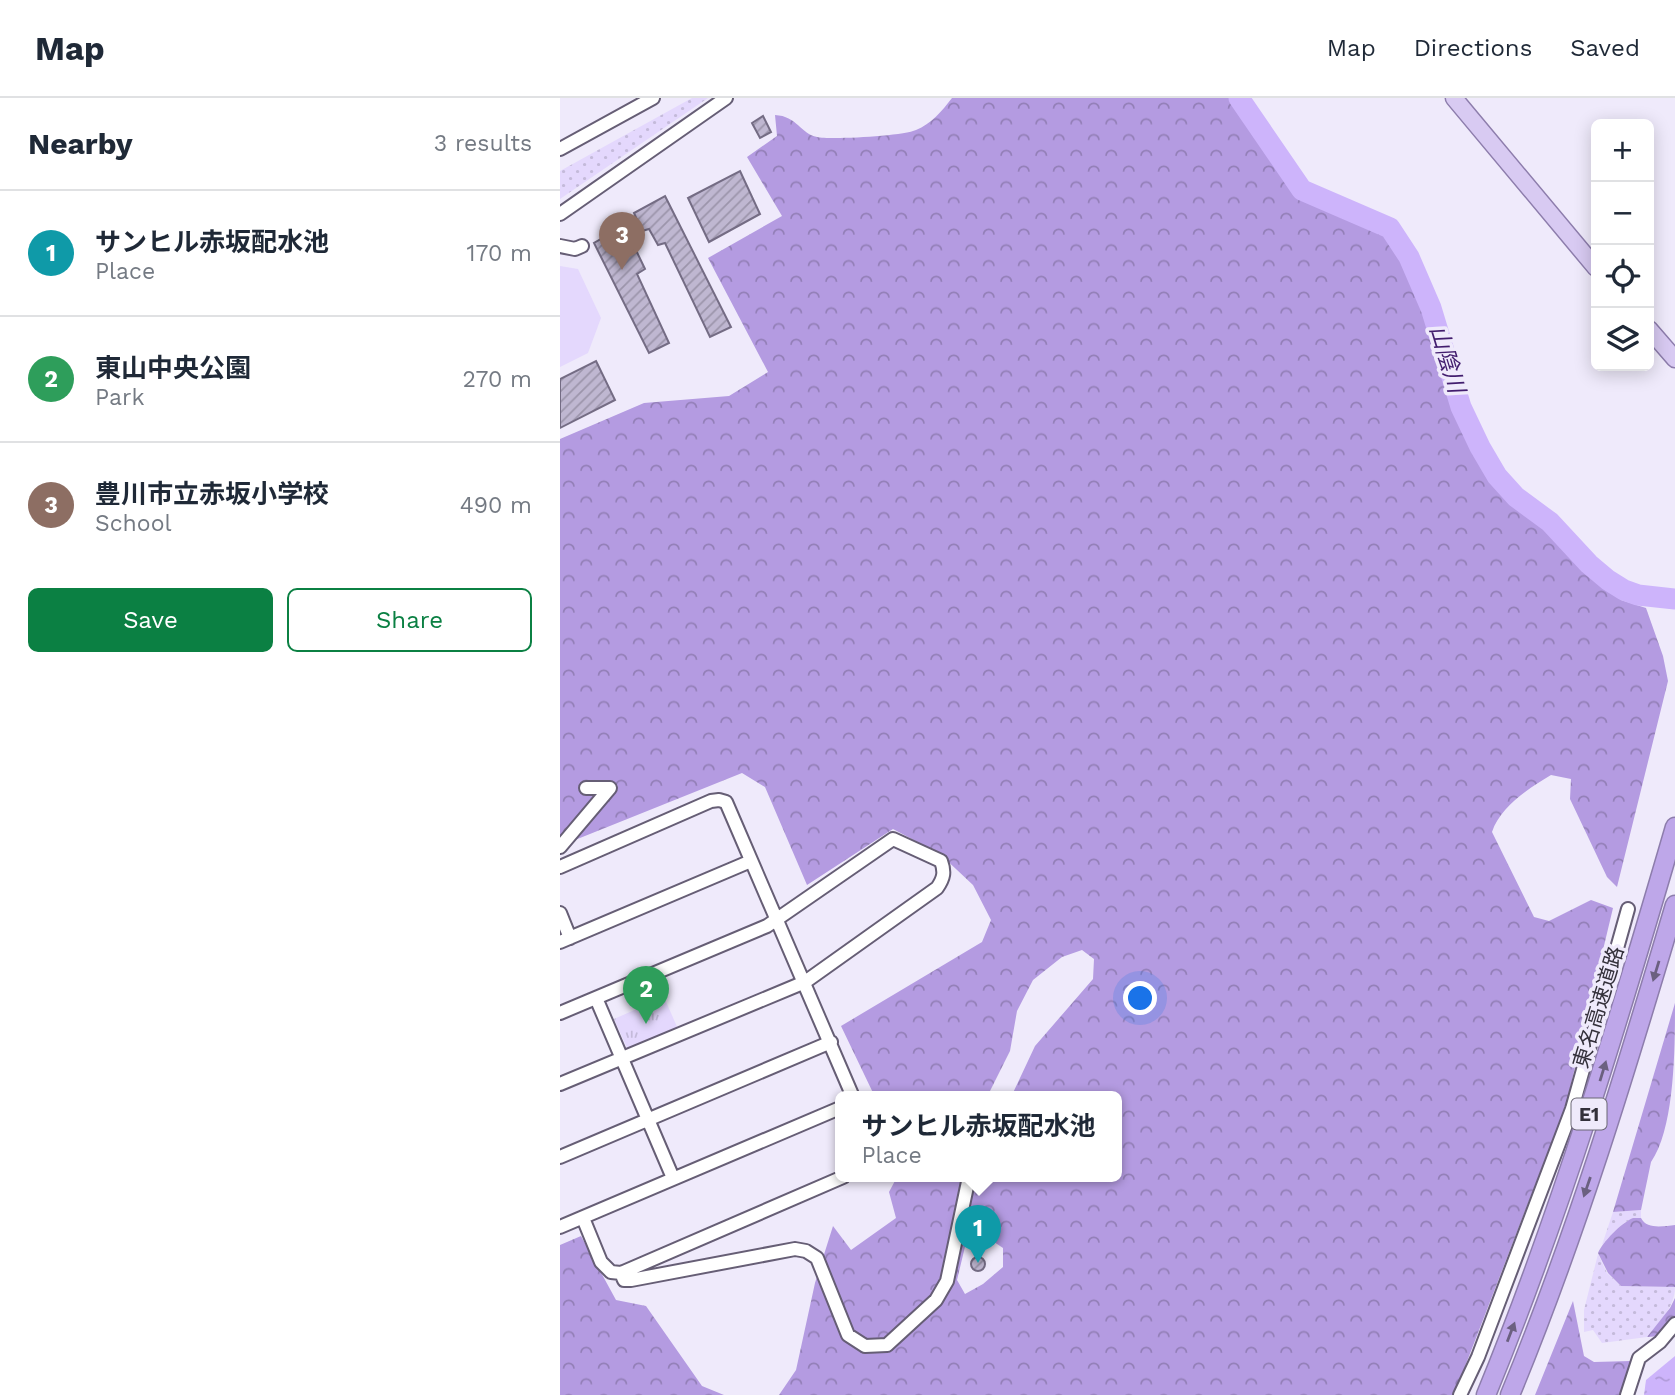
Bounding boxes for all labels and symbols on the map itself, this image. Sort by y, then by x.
pin: 3 [599,212,645,270]
water label: 山陰川 [1424,322,1471,399]
street label: 東名高速道路 [1568,943,1628,1071]
one-way arrow [1650,960,1660,981]
pin: 2 [623,966,669,1024]
your location [1123,981,1157,1015]
one-way arrow [1598,1060,1608,1081]
road number: E1 [1572,1098,1606,1130]
one-way arrow [1581,1177,1592,1198]
pin: 1 [955,1205,1001,1263]
one-way arrow [1506,1321,1517,1342]

